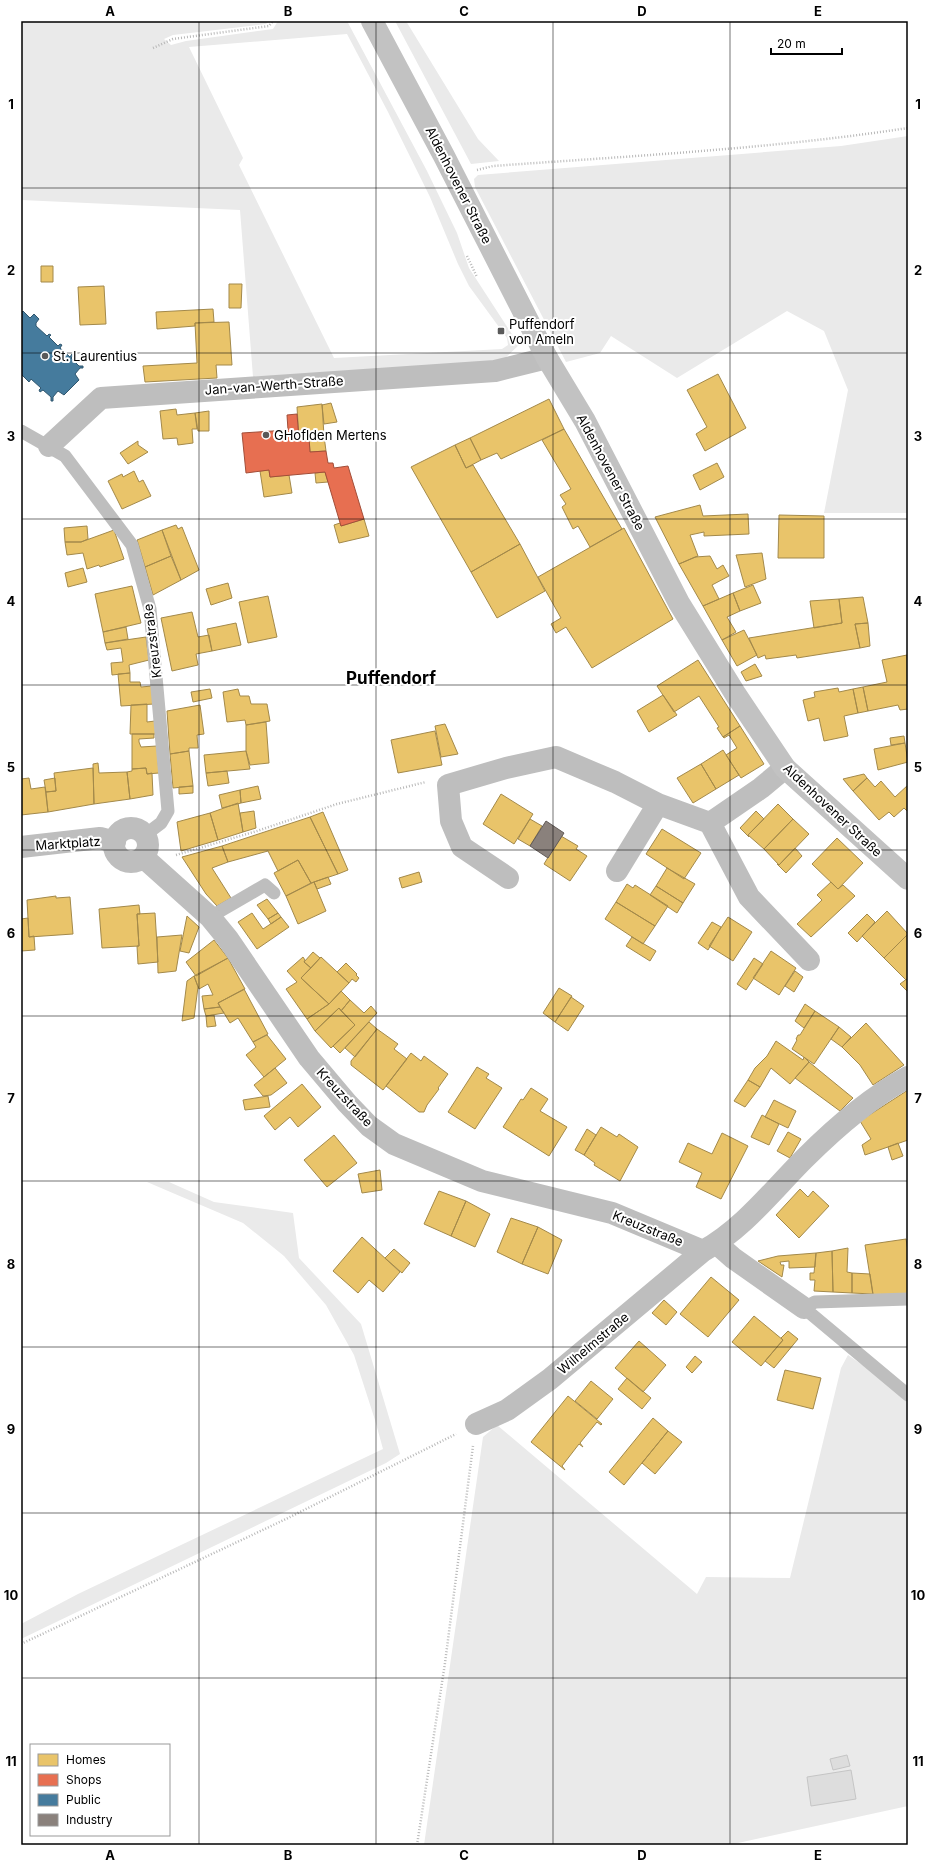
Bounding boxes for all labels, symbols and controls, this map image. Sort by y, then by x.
text: A [105,3,115,19]
text: B [284,3,293,19]
text: C [459,3,469,19]
text: D [637,3,647,19]
text: E [814,3,822,19]
scale bar [771,30,842,56]
text: 20 m [777,36,806,51]
text: 1 [8,96,14,112]
text: 1 [915,96,921,112]
street label: Aldenhovener Straße [423,124,495,246]
text: 2 [7,262,15,278]
text: 2 [914,262,922,278]
place label: Puffendorf von Ameln [509,316,575,347]
marker: Puffendorf von Ameln [496,326,506,336]
place label: St. Laurentius [53,348,137,364]
marker: St. Laurentius [40,351,50,361]
street label: Jan-van-Werth-Straße [204,372,344,398]
street label: Aldenhovener Straße [574,411,648,533]
place label: GHoflden Mertens [274,427,387,443]
text: 3 [7,428,15,444]
text: 3 [914,428,922,444]
marker: GHoflden Mertens [261,430,271,440]
text: 4 [7,593,16,609]
text: 4 [914,593,923,609]
street label: Kreuzstraße [140,603,164,679]
district label: Puffendorf [346,668,436,688]
text: 5 [7,759,15,775]
text: 5 [914,759,922,775]
street label: Aldenhovener Straße [780,760,886,860]
street label: Marktplatz [35,833,101,853]
text: 6 [7,925,15,941]
text: 6 [914,925,922,941]
street label: Kreuzstraße [314,1064,376,1130]
text: 7 [7,1090,15,1106]
text: 7 [914,1090,922,1106]
street label: Kreuzstraße [610,1207,686,1249]
text: 8 [7,1256,15,1272]
text: 8 [914,1256,922,1272]
street label: Wilhelmstraße [554,1309,632,1377]
text: 9 [7,1421,15,1437]
text: 9 [914,1421,922,1437]
text: 10 [4,1587,18,1603]
text: 10 [911,1587,925,1603]
legend [30,1744,170,1836]
text: Homes [66,1752,106,1767]
text: 11 [5,1753,17,1769]
text: 11 [912,1753,924,1769]
text: Shops [66,1772,102,1787]
text: Public [66,1792,101,1807]
text: Industry [66,1812,113,1827]
text: A [105,1847,115,1863]
text: B [284,1847,293,1863]
text: C [459,1847,469,1863]
text: D [637,1847,647,1863]
text: E [814,1847,822,1863]

